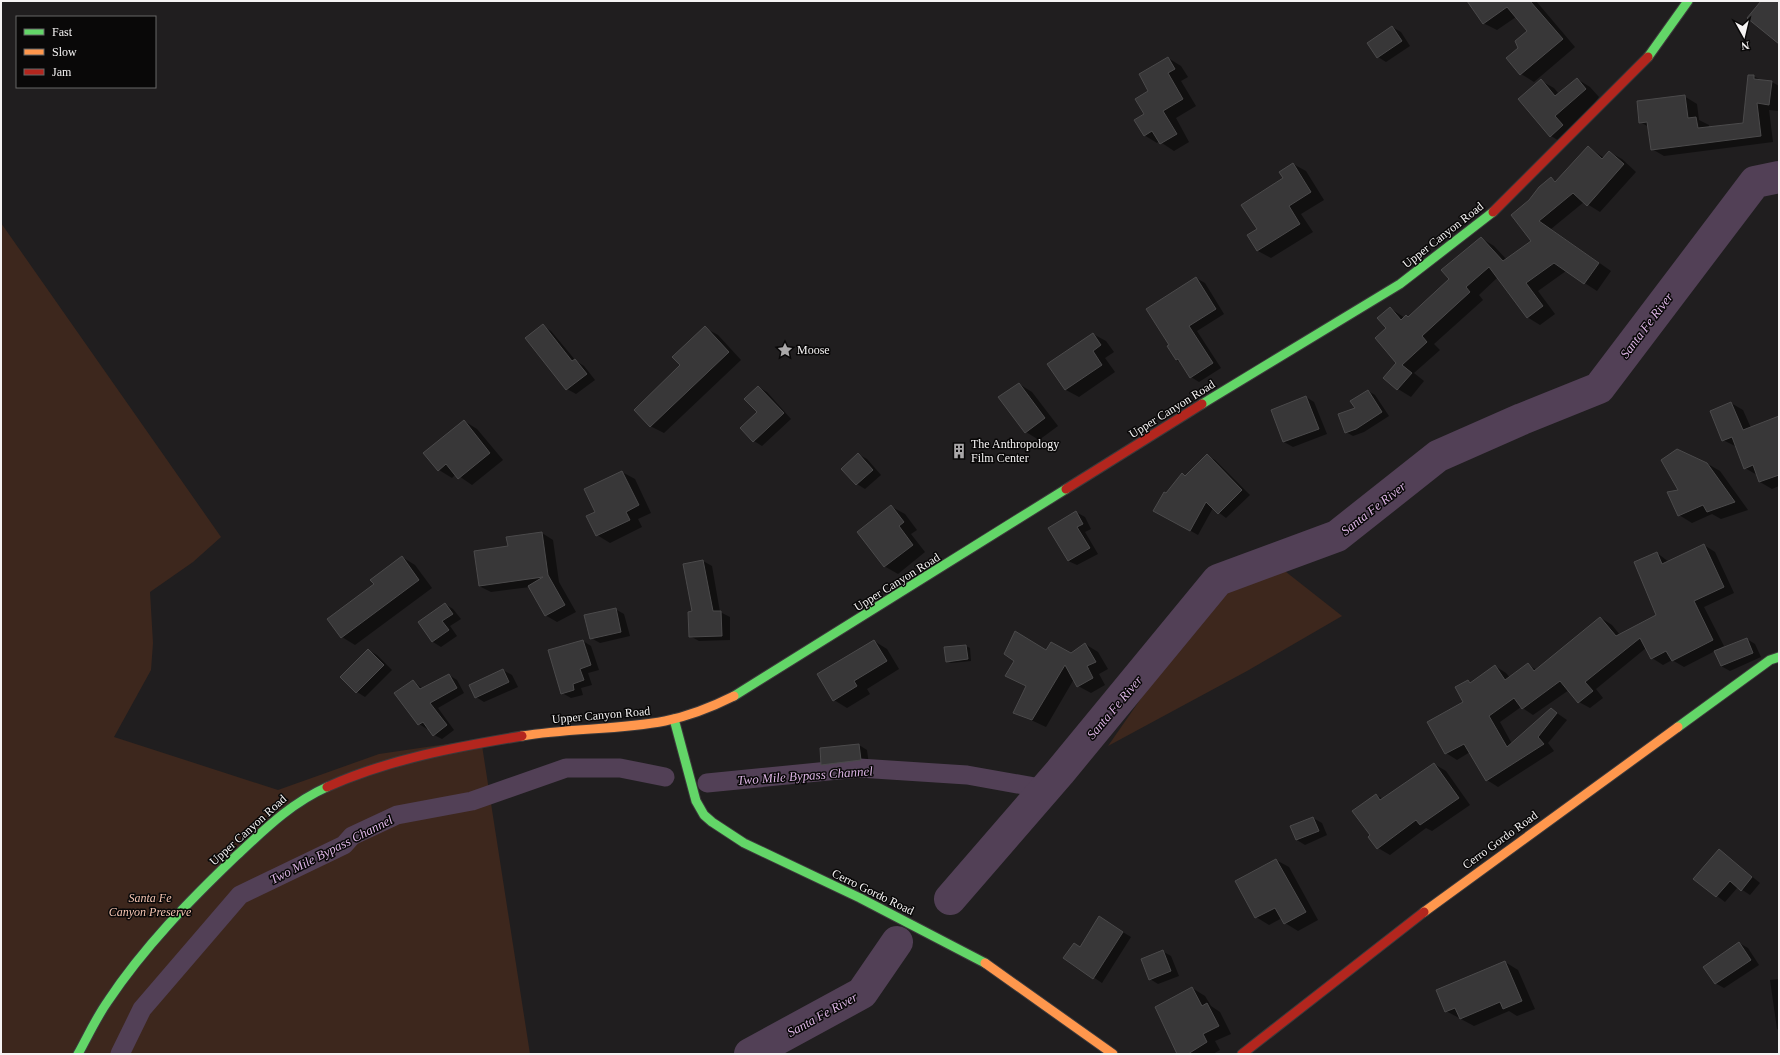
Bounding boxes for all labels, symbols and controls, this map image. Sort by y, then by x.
legend [16,16,156,88]
north arrow [1724,16,1764,56]
text: Fast [52,25,73,39]
text: N [1741,39,1750,52]
text: Slow [52,45,77,59]
text: Jam [52,65,72,79]
street label: Upper Canyon Road [1400,199,1486,271]
water label: Santa Fe River [1617,289,1676,361]
place icon: Moose [776,341,794,359]
place label: Moose [797,343,830,357]
street label: Upper Canyon Road [1126,377,1218,441]
place label: The Anthropology Film Center [971,437,1059,465]
building icon: The Anthropology Film Center [950,442,968,460]
water label: Santa Fe River [1338,478,1409,538]
street label: Upper Canyon Road [851,550,943,614]
water label: Santa Fe River [1084,672,1146,742]
street label: Upper Canyon Road [551,704,651,726]
water label: Two Mile Bypass Channel [737,763,874,788]
street label: Upper Canyon Road [207,792,289,868]
street label: Cerro Gordo Road [1460,808,1540,872]
water label: Two Mile Bypass Channel [267,812,396,887]
street label: Cerro Gordo Road [830,866,916,918]
park label: Santa Fe Canyon Preserve [109,891,192,919]
water label: Santa Fe River [785,989,861,1040]

